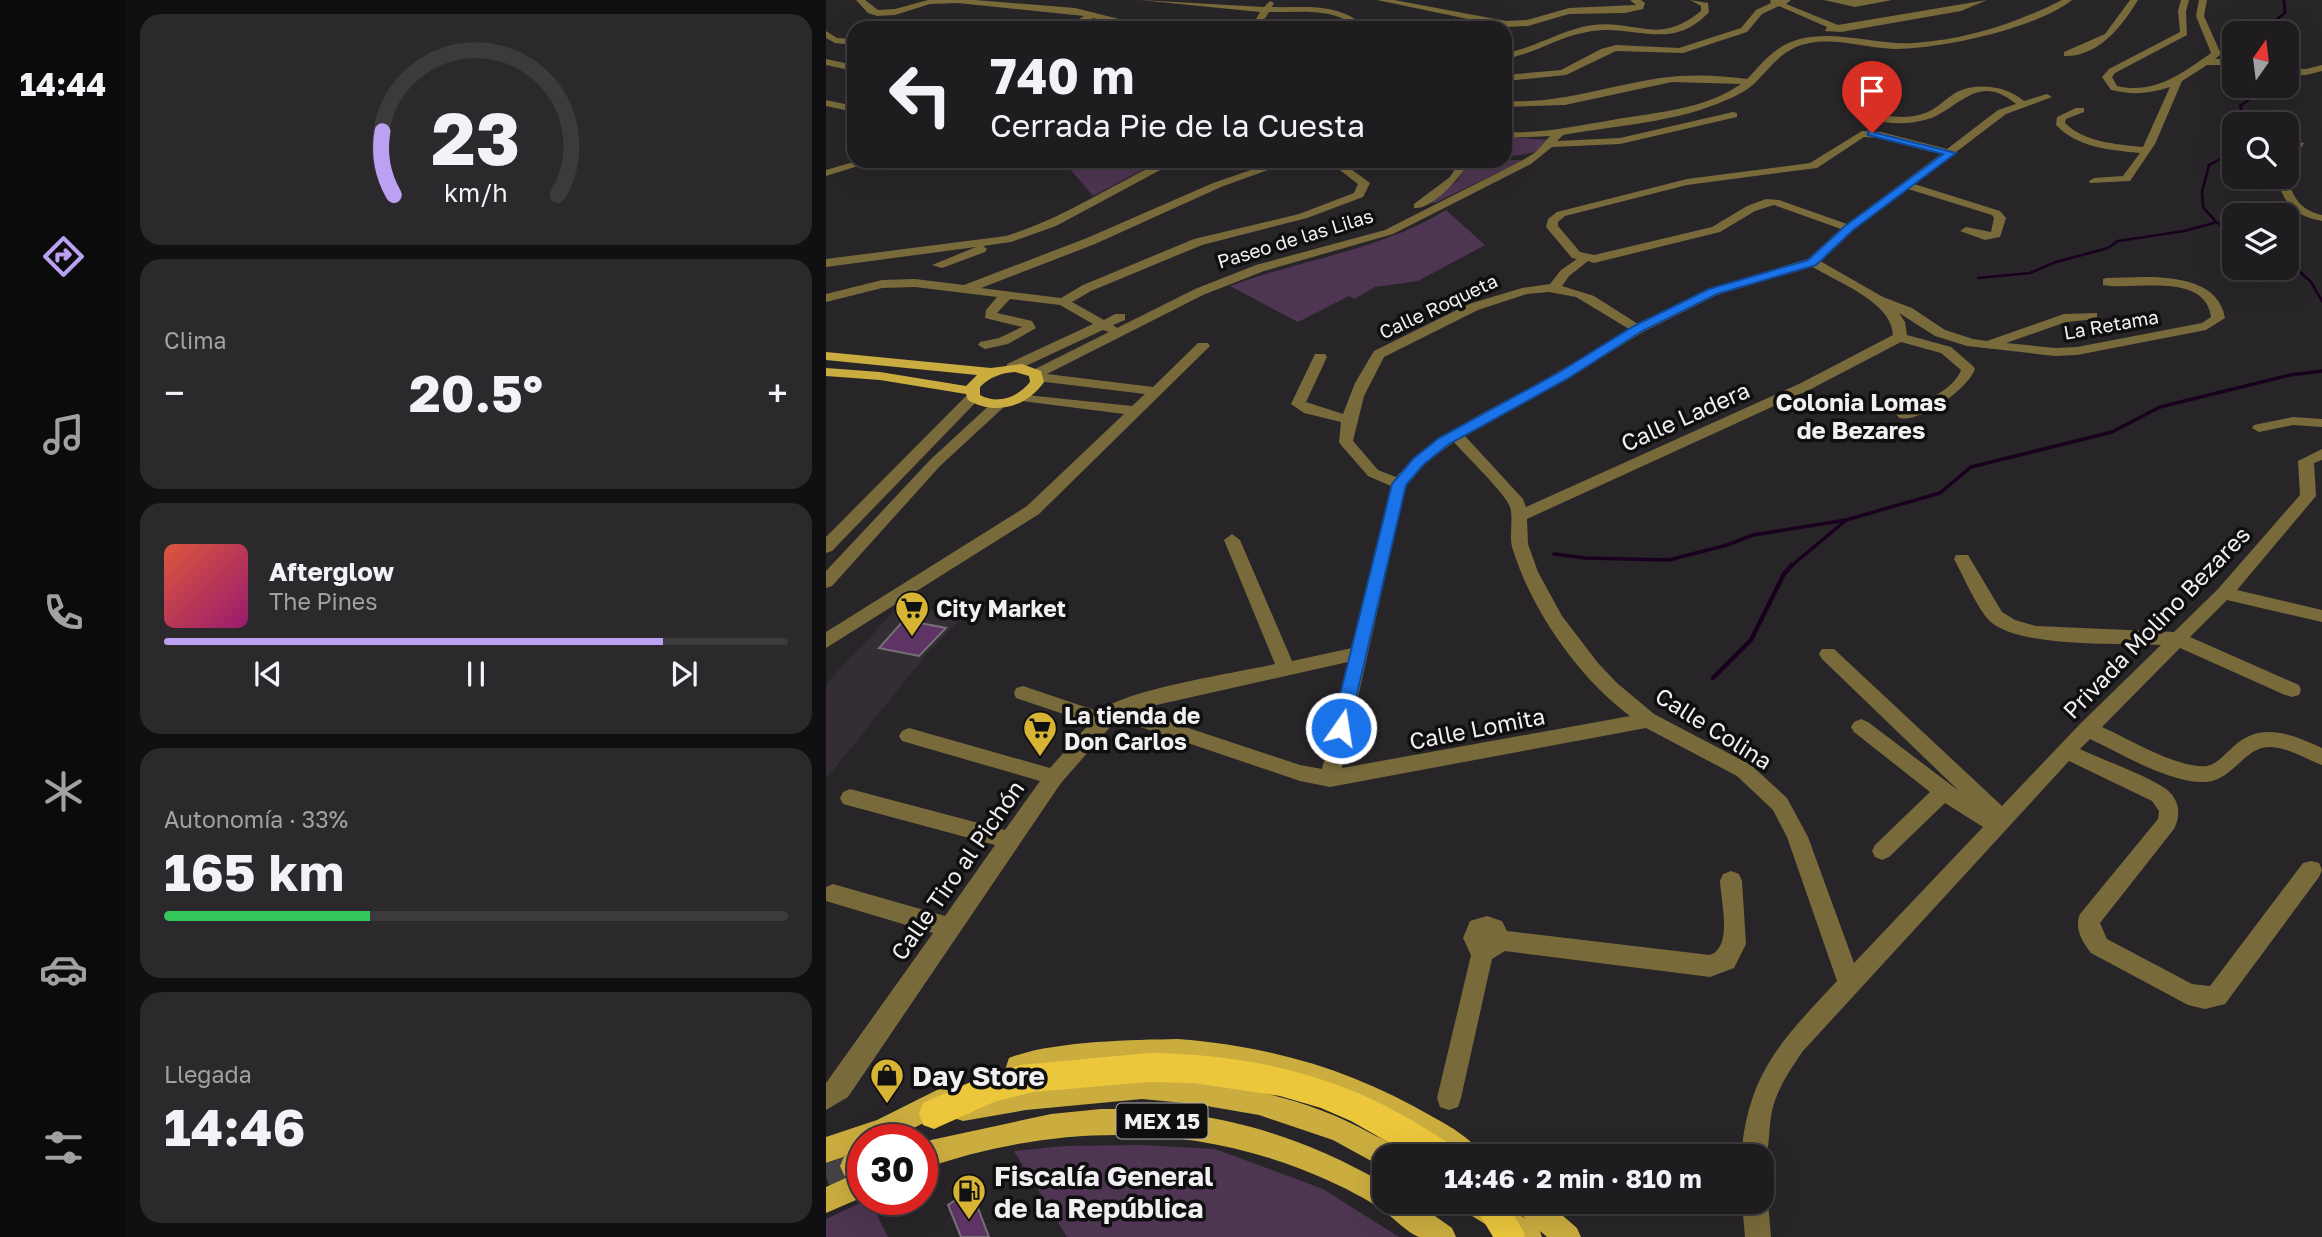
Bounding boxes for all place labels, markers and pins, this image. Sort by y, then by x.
pin [1842,61,1902,133]
supermarket icon: City Market [893,589,931,638]
place label: City Market [936,594,1066,622]
place label: La tienda de Don Carlos [1064,701,1200,755]
supermarket icon: La tienda de Don Carlos [1021,709,1059,758]
shop icon: Day Store [868,1056,906,1105]
place label: Day Store [912,1059,1045,1092]
place label: Fiscalía General de la República [994,1159,1213,1224]
fuel station icon: Fiscalía General de la República [950,1172,988,1221]

